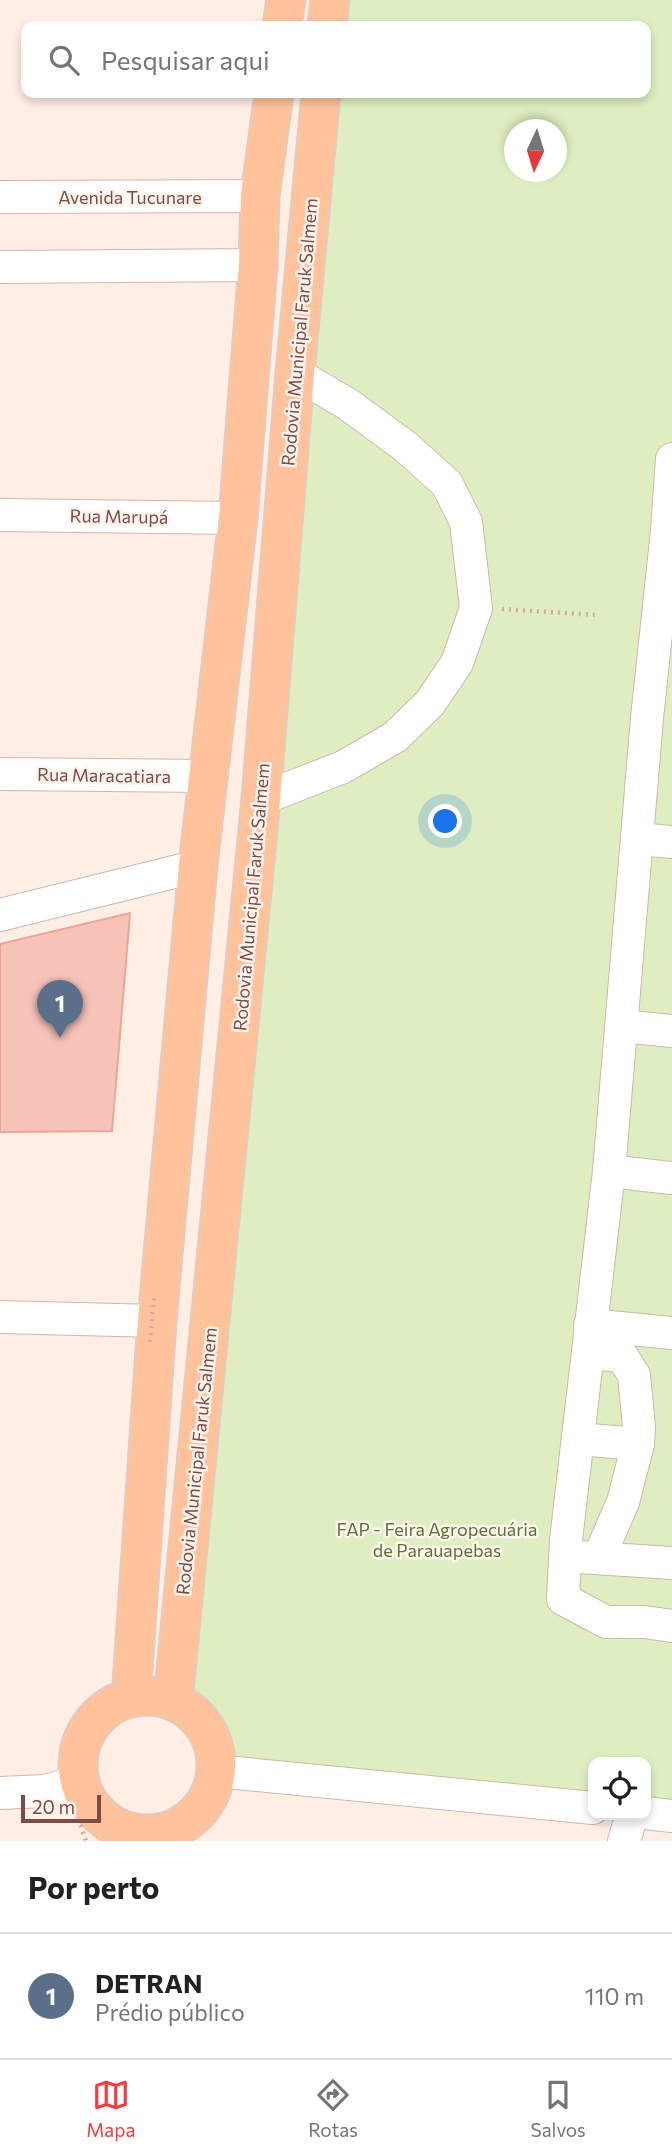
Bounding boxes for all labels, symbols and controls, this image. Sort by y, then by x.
search box [21,21,651,98]
icon: search [45,41,83,79]
text: Pesquisar aqui [101,44,270,75]
north arrow [504,119,567,182]
street label: Avenida Tucunare [58,186,202,208]
street label: Rodovia Municipal Faruk Salmem [276,197,322,467]
street label: Rua Marupá [70,504,168,528]
street label: Rodovia Municipal Faruk Salmem [228,762,274,1032]
street label: Rua Maracatiara [37,763,171,787]
your location [428,804,462,838]
pin: 1 [37,980,83,1038]
street label: Rodovia Municipal Faruk Salmem [171,1326,221,1596]
park label: FAP - Feira Agropecuária de Parauapebas [337,1518,537,1561]
map controls [588,1757,651,1820]
button: locate [588,1757,651,1820]
scale bar [21,1792,102,1824]
text: 20 m [32,1795,75,1818]
text: Por perto [28,1868,160,1905]
text: DETRAN [95,1967,203,1998]
text: 1 [46,1982,56,2010]
text: 110 m [585,1982,644,2010]
text: Prédio público [95,1998,245,2026]
tab: Mapa [86,2076,135,2141]
tab: Rotas [308,2076,358,2141]
tab: Salvos [531,2076,586,2141]

